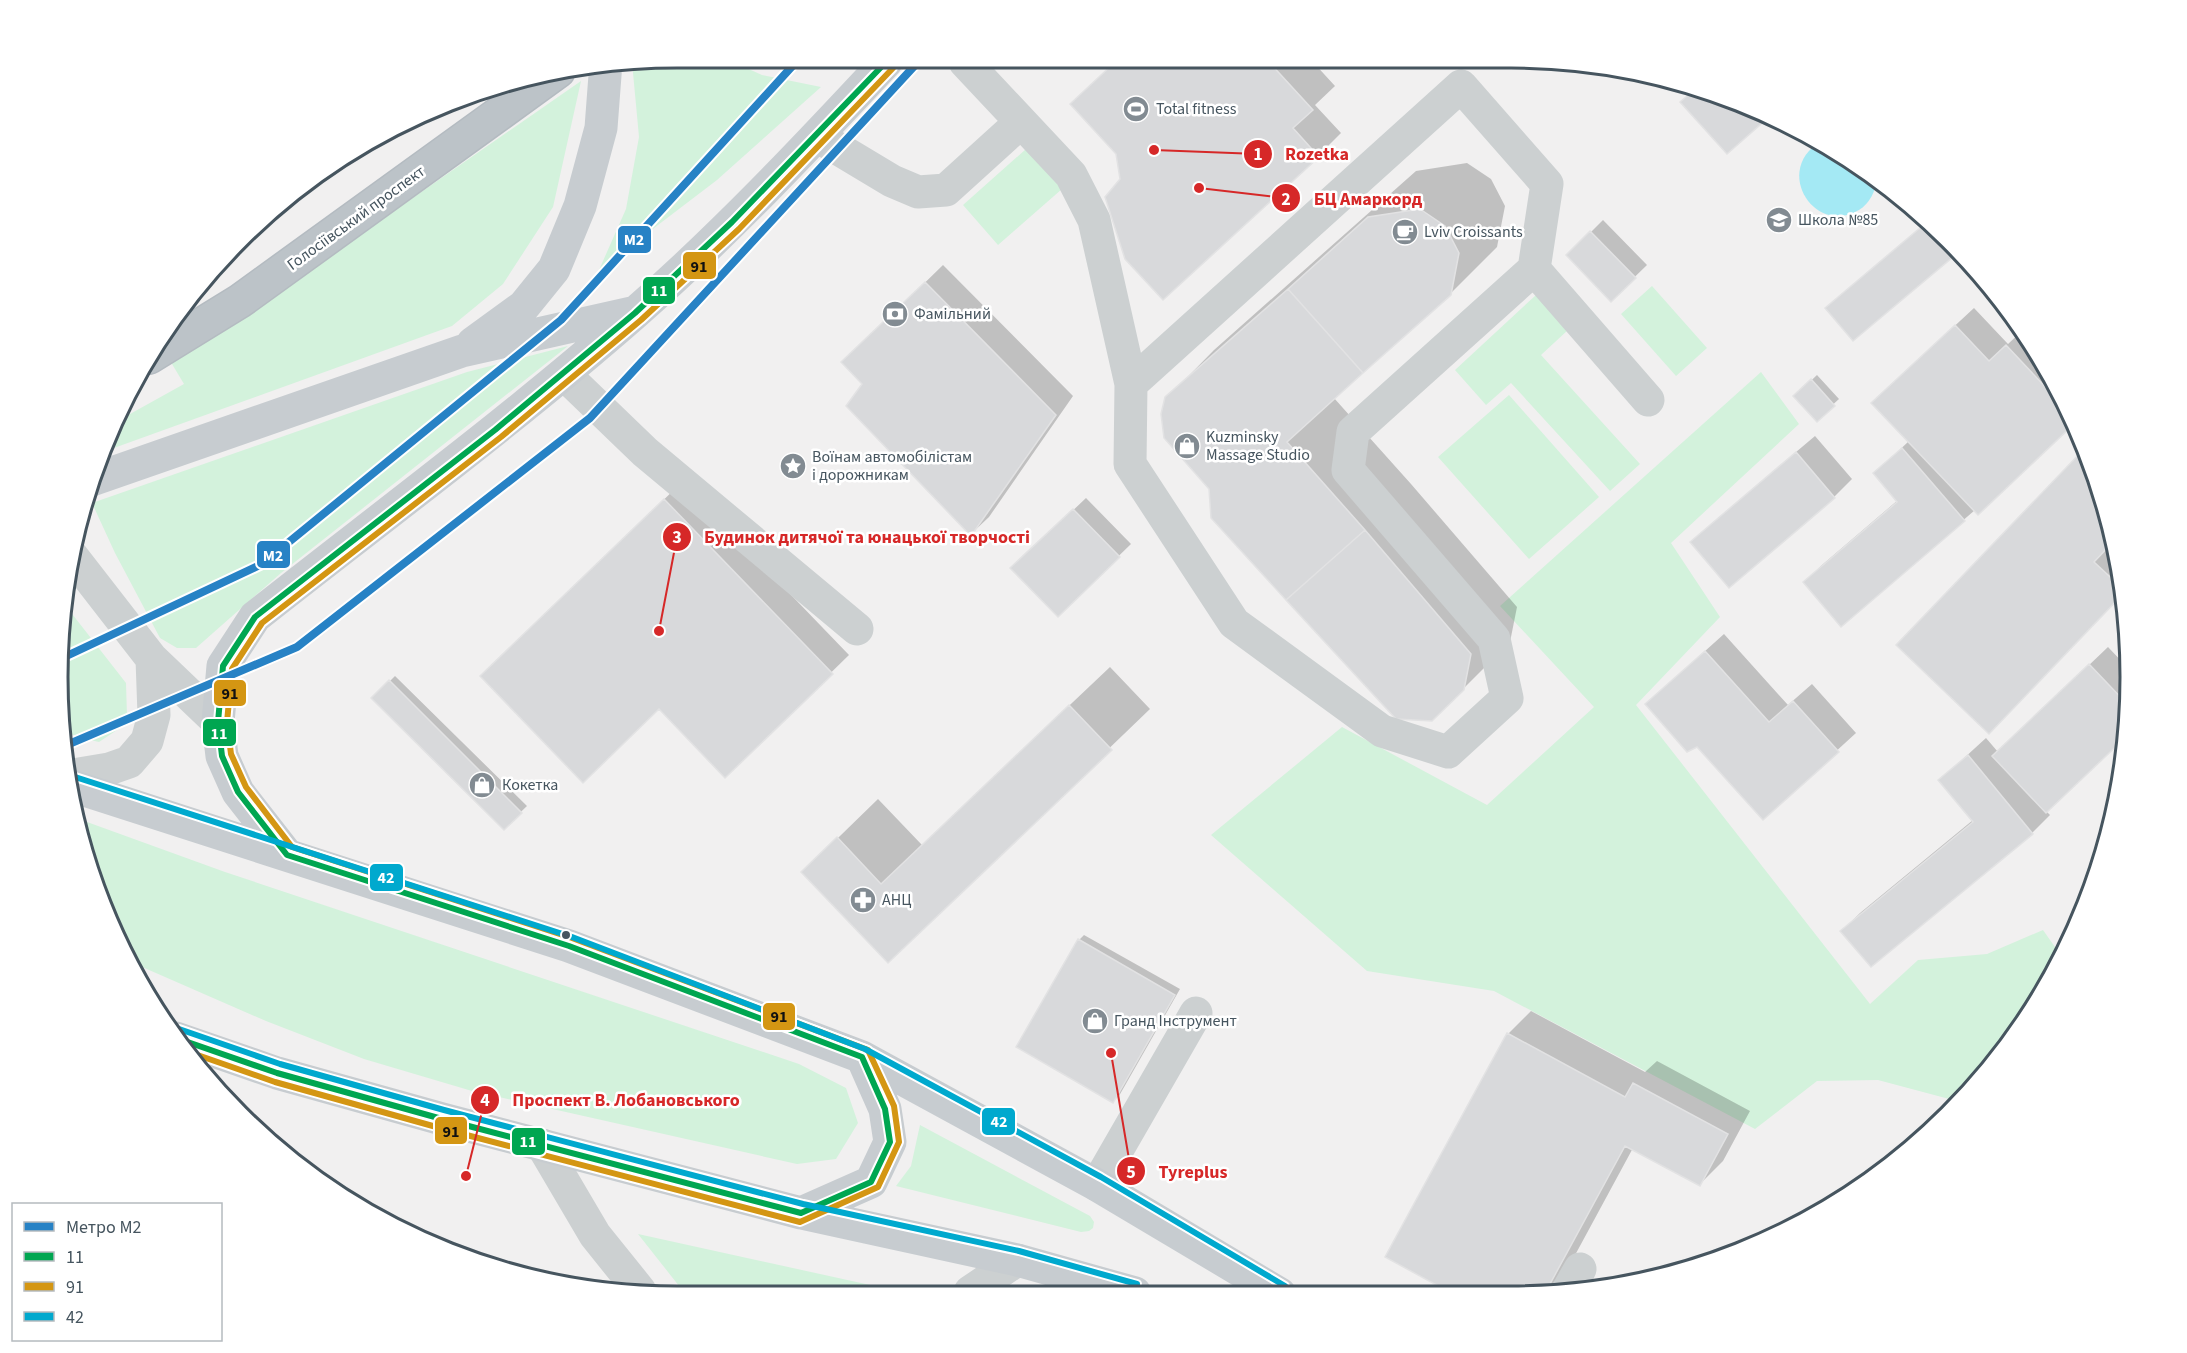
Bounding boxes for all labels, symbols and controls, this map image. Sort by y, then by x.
sports icon: Total fitness [1121,94,1151,124]
place label: Total fitness [1156,98,1237,120]
callout: Rozetka [1243,136,1361,172]
text: 1 [1253,142,1263,167]
text: Rozetka [1285,142,1349,167]
street label: Голосіївський проспект [283,160,429,276]
callout: БЦ Амаркорд [1271,180,1434,216]
text: 2 [1281,187,1291,212]
text: БЦ Амаркорд [1314,187,1423,212]
school or university icon: Школа №85 [1764,205,1794,235]
place label: Школа №85 [1798,209,1878,231]
cafe icon: Lviv Croissants [1390,217,1420,247]
place label: Lviv Croissants [1424,221,1523,243]
line badge: M2 [617,225,652,254]
text: M2 [624,229,644,251]
line badge: 91 [682,251,717,280]
text: 91 [691,256,707,278]
line badge: 11 [642,276,676,305]
text: 11 [651,280,667,302]
bank icon: Фамільний [880,299,910,329]
place label: Фамільний [914,303,991,325]
place label: Kuzminsky Massage Studio [1206,426,1310,466]
shop icon: Kuzminsky Massage Studio [1172,431,1202,461]
place label: Воїнам автомобілістам і дорожникам [812,446,972,486]
place icon: Воїнам автомобілістам і дорожникам [778,451,808,481]
callout: Будинок дитячої та юнацької творчості [662,519,1042,555]
text: 3 [672,525,682,550]
text: Будинок дитячої та юнацької творчості [704,525,1030,550]
line badge: M2 [256,540,291,569]
text: M2 [263,545,283,567]
line badge: 91 [213,679,247,707]
text: 91 [222,683,238,705]
line badge: 11 [202,718,237,747]
text: 11 [211,723,227,745]
shop icon: Кокетка [467,770,497,800]
place label: Кокетка [502,774,558,796]
line badge: 42 [369,863,404,892]
text: 42 [378,867,394,889]
pharmacy icon: АНЦ [848,885,878,915]
place label: АНЦ [882,889,911,911]
unlabelled marker [560,929,572,941]
line badge: 91 [762,1002,796,1031]
text: 91 [771,1006,787,1028]
shop icon: Гранд Інструмент [1080,1006,1110,1036]
place label: Гранд Інструмент [1114,1010,1237,1032]
callout: Проспект В. Лобановського [470,1082,752,1118]
text: 4 [480,1088,490,1113]
text: Проспект В. Лобановського [512,1088,740,1113]
line badge: 42 [981,1107,1016,1136]
text: 42 [991,1111,1007,1133]
line badge: 91 [434,1116,468,1145]
text: 91 [443,1121,459,1143]
line badge: 11 [511,1127,546,1156]
text: 11 [520,1131,536,1153]
callout: Tyreplus [1116,1153,1239,1189]
text: 5 [1126,1160,1136,1185]
text: Tyreplus [1159,1160,1227,1185]
legend [12,1203,222,1341]
text: Метро M2 [66,1215,142,1240]
text: 11 [66,1245,84,1270]
text: 91 [66,1275,84,1300]
text: 42 [66,1305,84,1330]

